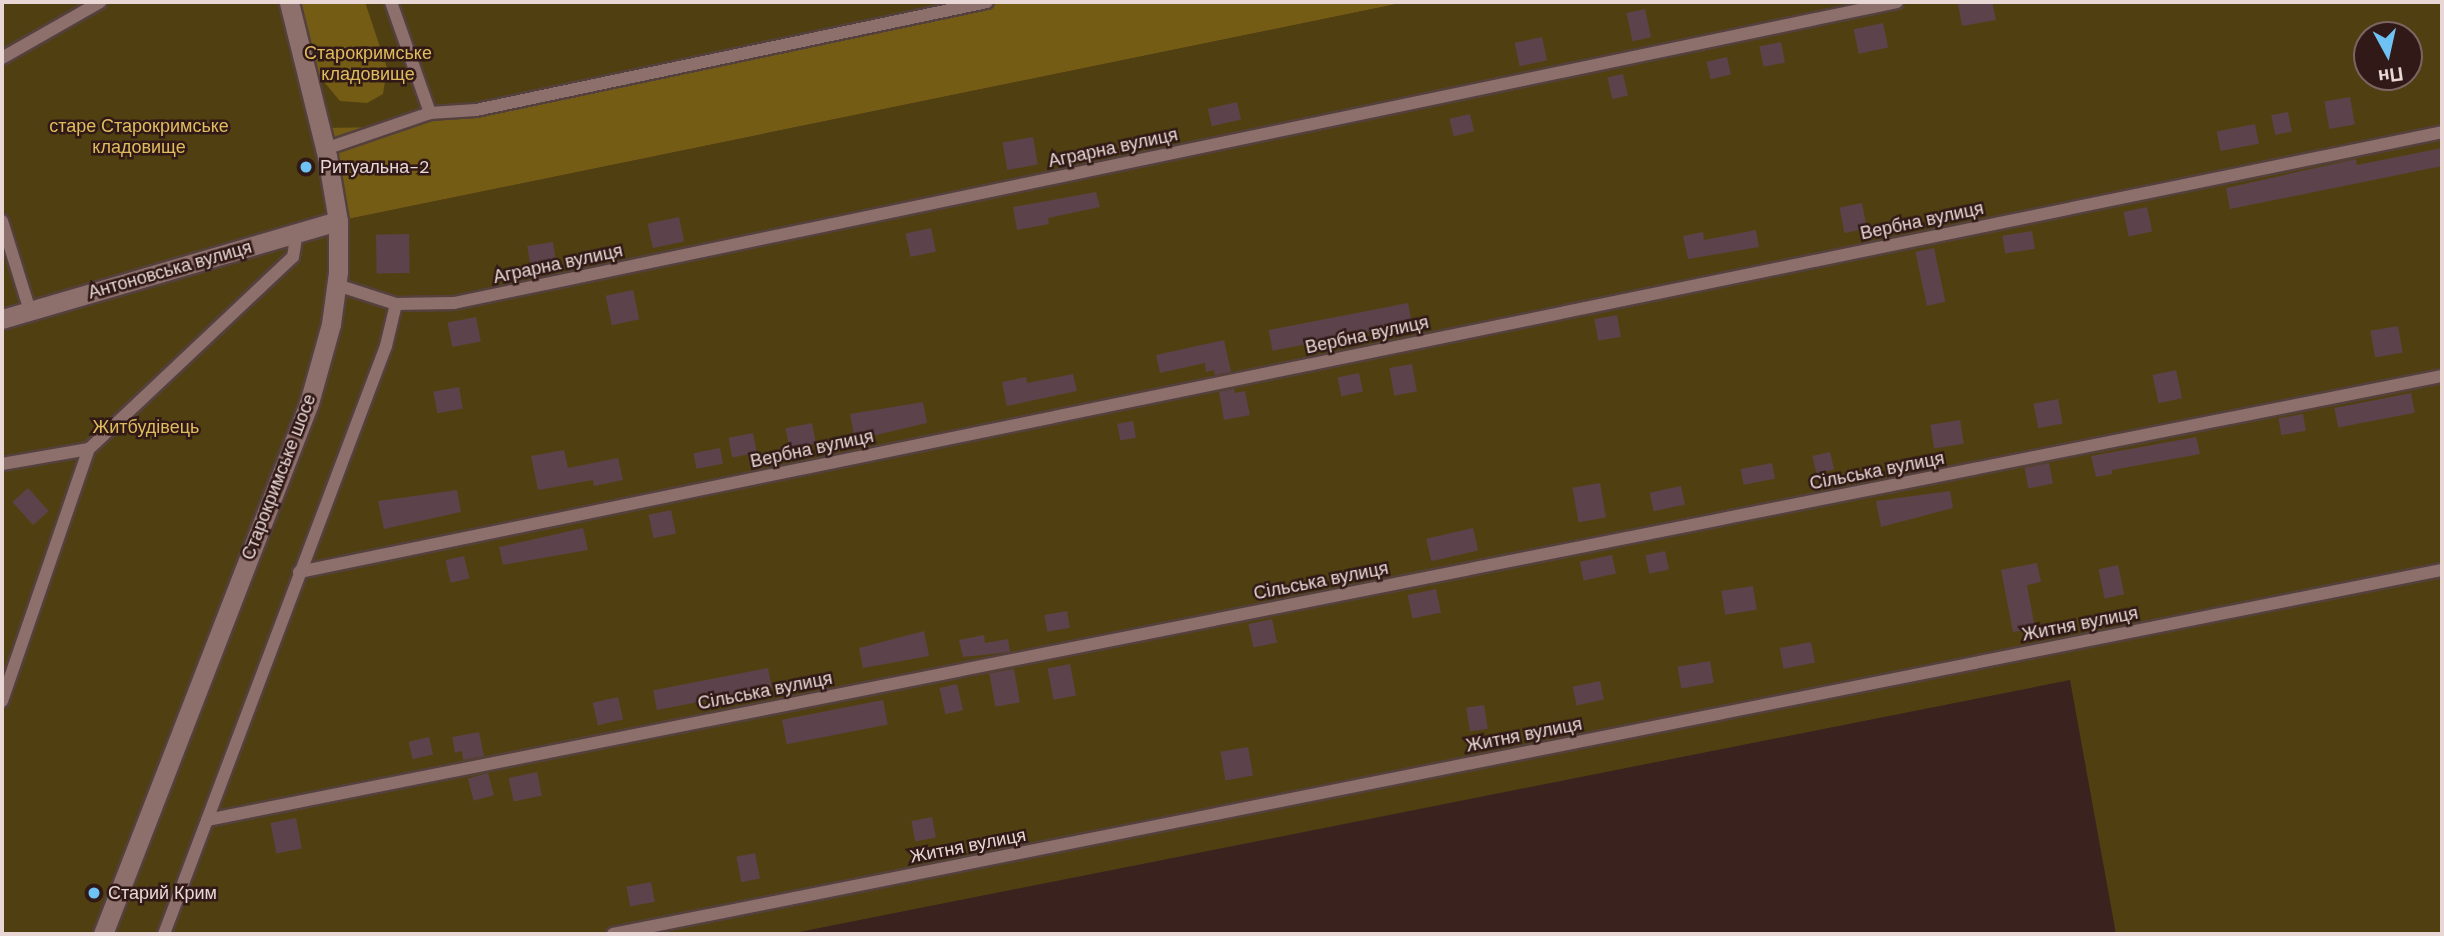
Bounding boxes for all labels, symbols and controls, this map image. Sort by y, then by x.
north arrow [2353,21,2423,91]
park label: Старокримське кладовище [304,43,432,86]
text: Пн [2377,61,2405,89]
park label: старе Старокримське кладовище [49,116,229,158]
street label: Аграрна вулиця [1046,124,1180,172]
place label: Ритуальна-2 [320,156,429,178]
marker: Ритуальна-2 [298,159,314,175]
street label: Вербна вулиця [1858,197,1986,245]
street label: Антоновська вулиця [86,236,254,304]
street label: Аграрна вулиця [491,240,625,288]
street label: Вербна вулиця [1303,311,1431,359]
street label: Старокримське шосе [237,391,321,563]
park label: Житбудівець [93,416,199,438]
street label: Вербна вулиця [748,425,876,473]
street label: Сільська вулиця [1808,447,1946,495]
street label: Сільська вулиця [1252,557,1390,605]
street label: Житня вулиця [2020,602,2140,646]
street label: Сільська вулиця [696,667,834,715]
street label: Житня вулиця [1464,713,1584,757]
street label: Житня вулиця [908,824,1028,868]
place label: Старий Крим [108,882,217,904]
marker: Старий Крим [86,885,102,901]

